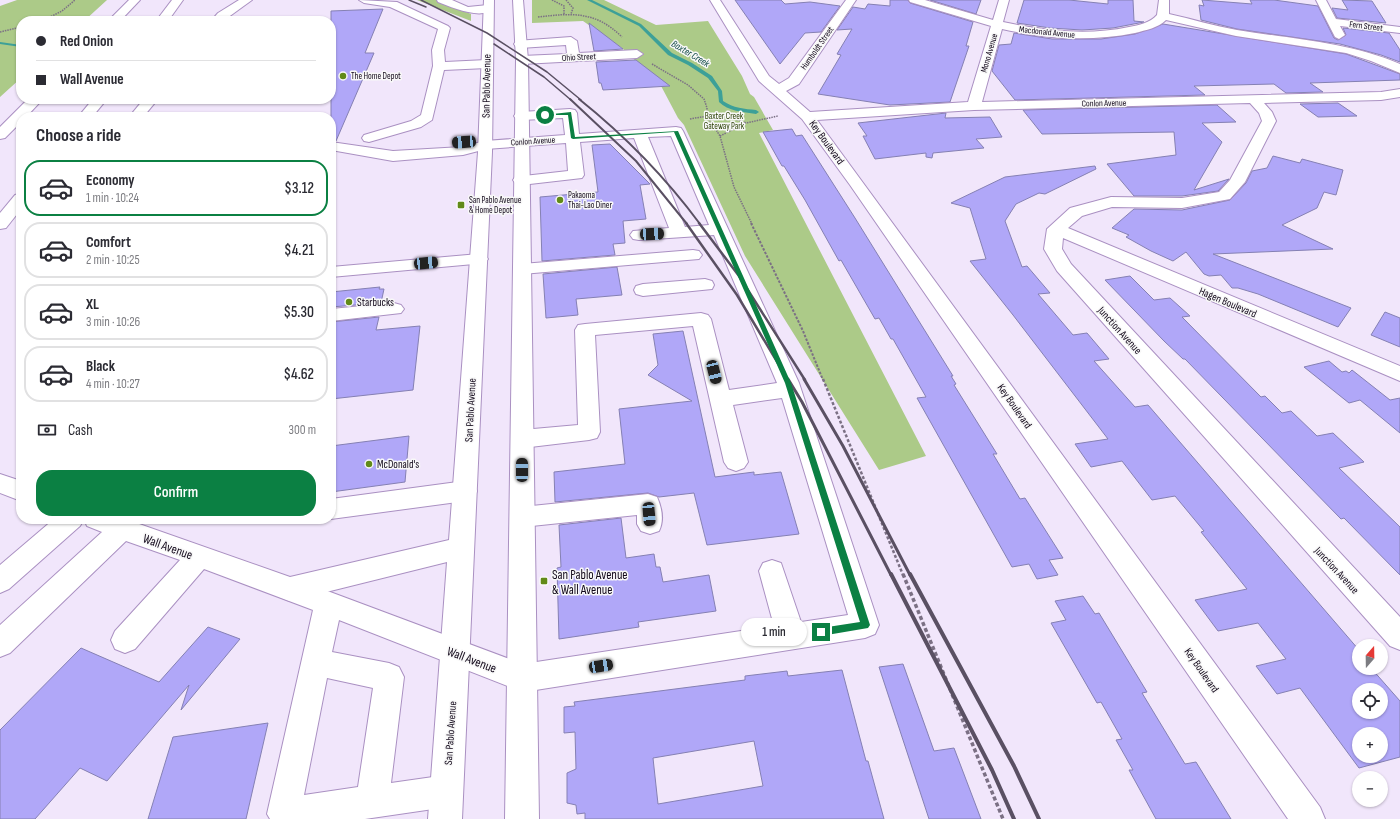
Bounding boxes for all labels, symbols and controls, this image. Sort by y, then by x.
street label: Fern Street [1349,19,1384,34]
street label: Humboldt Street [799,24,836,72]
street label: Macdonald Avenue [1019,24,1076,41]
text: Red Onion [60,32,113,51]
street label: Mono Avenue [979,32,1000,74]
water label: Baxter Creek [669,38,712,70]
street label: Ohio Street [562,51,597,64]
street label: San Pablo Avenue [479,54,494,118]
text: Wall Avenue [60,70,124,89]
marker: The Home Depot [338,71,348,81]
place label: The Home Depot [351,71,401,82]
street label: Conlon Avenue [1082,98,1127,109]
route start [536,106,554,124]
park label: Baxter Creek Gateway Park [704,111,745,132]
street label: Key Boulevard [806,118,847,167]
text: Choose a ride [36,125,121,146]
street label: Conlon Avenue [510,134,556,149]
car [452,135,476,149]
icon: car [38,170,74,206]
text: Economy [86,171,135,190]
text: $3.12 [284,179,314,198]
text: 1 min · 10:24 [86,190,139,206]
place label: Pakaoma Thai-Lao Diner [568,190,612,211]
place label: San Pablo Avenue & Home Depot [469,195,522,216]
marker: Pakaoma Thai-Lao Diner [555,195,565,205]
marker: San Pablo Avenue & Home Depot [456,200,466,210]
car [640,227,664,241]
icon: car [38,232,74,268]
text: Comfort [86,233,131,252]
text: $4.21 [284,241,314,260]
text: 2 min · 10:25 [86,252,140,268]
car [414,256,438,270]
street label: Hagen Boulevard [1197,284,1259,321]
icon: car [38,294,74,330]
text: XL [86,295,99,314]
place label: Starbucks [357,296,394,309]
marker: Starbucks [344,297,354,307]
text: $5.30 [283,303,314,322]
street label: Junction Avenue [1094,303,1144,357]
text: 3 min · 10:26 [86,314,140,330]
icon: car [38,356,74,392]
text: Black [86,357,115,376]
car [705,359,723,385]
text: $4.62 [283,365,314,384]
text: 4 min · 10:27 [86,376,140,392]
street label: San Pablo Avenue [462,378,479,442]
street label: Key Boulevard [995,381,1035,431]
icon: cash [36,419,58,441]
text: Cash [68,421,93,440]
text: 300 m [289,422,316,438]
place label: McDonald's [377,458,419,471]
car [516,458,528,482]
marker: McDonald's [364,459,374,469]
button: Confirm [36,470,316,516]
car [642,502,656,526]
street label: Wall Avenue [141,531,195,563]
street label: Junction Avenue [1311,544,1362,596]
place label: San Pablo Avenue & Wall Avenue [552,567,628,598]
marker: San Pablo Avenue & Wall Avenue [539,576,549,586]
callout: 1 min [741,618,807,646]
route end [812,623,830,641]
text: 1 min [762,624,786,640]
north arrow [1352,639,1388,675]
map controls [1352,639,1388,807]
street label: Wall Avenue [445,643,499,677]
street label: Key Boulevard [1182,645,1222,695]
car [588,658,614,674]
button: locate [1352,683,1388,719]
street label: San Pablo Avenue [442,701,459,765]
button: + [1352,727,1388,763]
button: − [1352,771,1388,807]

